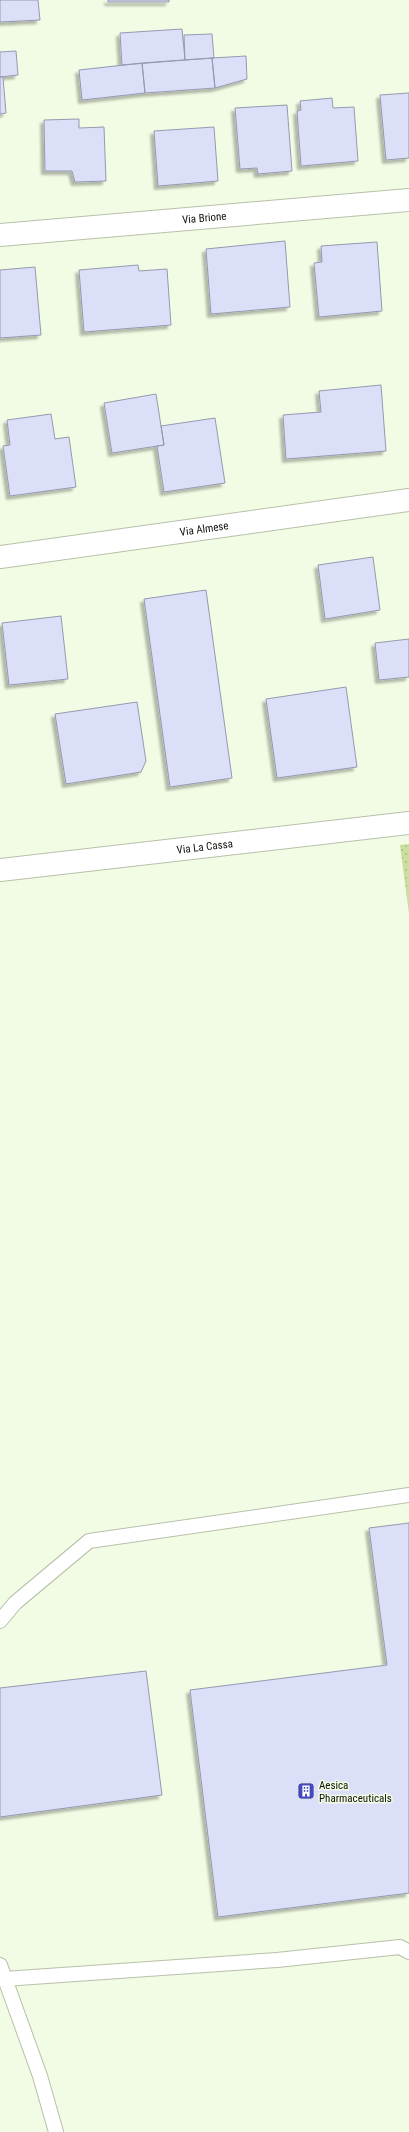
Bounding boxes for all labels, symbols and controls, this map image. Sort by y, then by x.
street label: Via Brione [182,210,227,226]
street label: Via Almese [179,519,229,539]
street label: Via La Cassa [176,837,233,857]
place label: Aesica Pharmaceuticals [319,1779,392,1805]
building icon: Aesica Pharmaceuticals [296,1781,316,1801]

